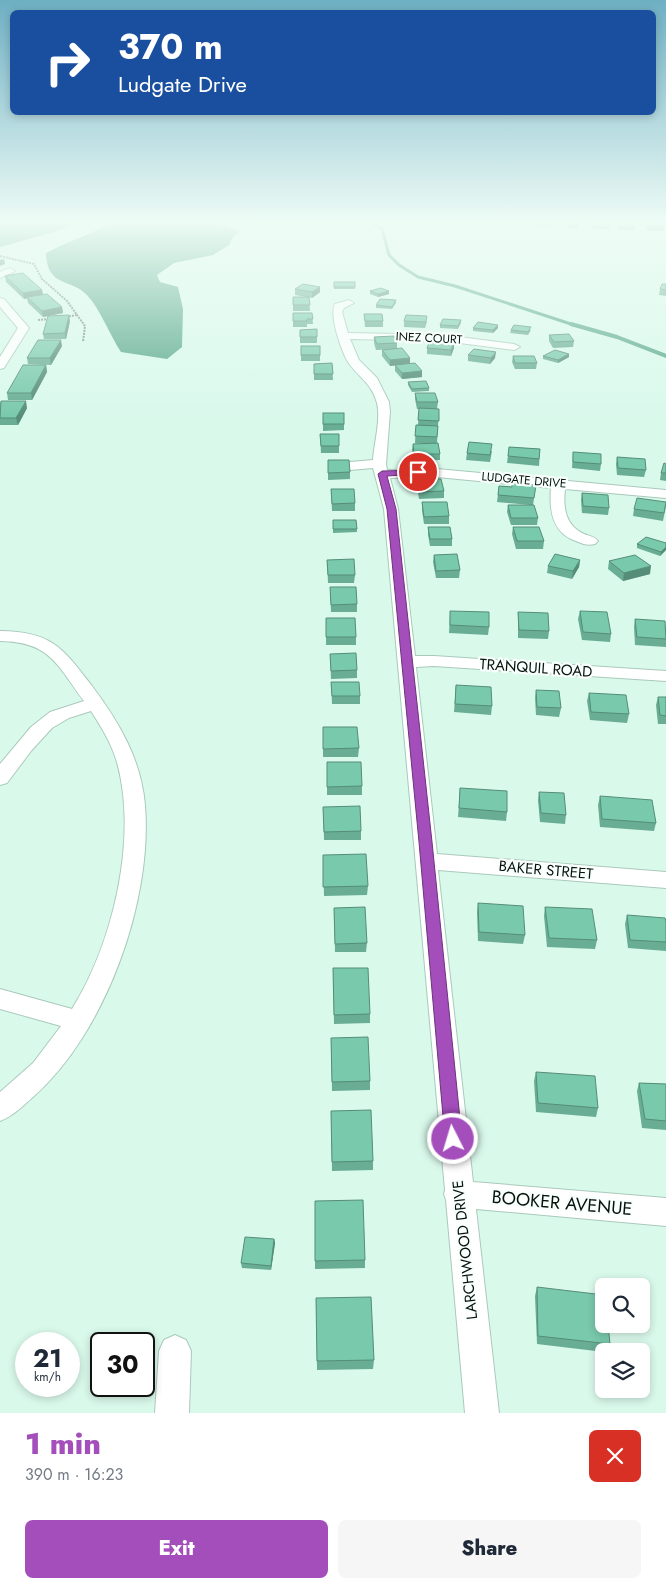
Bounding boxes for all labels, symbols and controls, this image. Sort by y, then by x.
text: 370 m [118,22,223,72]
icon: right [35,30,100,95]
text: Ludgate Drive [118,68,247,100]
street label: INEZ COURT [395,327,463,349]
pin [397,451,439,493]
icon: arrive [404,458,432,486]
street label: LUDGATE DRIVE [481,467,567,493]
street label: TRANQUIL ROAD [479,653,593,683]
street label: BAKER STREET [498,855,594,885]
position arrow [426,1112,478,1164]
street label: LARCHWOOD DRIVE [447,1179,483,1321]
street label: BOOKER AVENUE [491,1184,633,1222]
map controls [595,1278,650,1398]
button: search [595,1278,650,1333]
speed limit sign: 30 [90,1332,155,1397]
text: 21 [33,1340,62,1376]
button: layers [595,1343,650,1398]
text: km/h [34,1368,61,1386]
text: 1 min [25,1422,101,1465]
button: close [589,1430,641,1482]
text: 390 m · 16:23 [25,1463,123,1486]
button: Exit [25,1520,328,1578]
button: Share [338,1520,641,1578]

